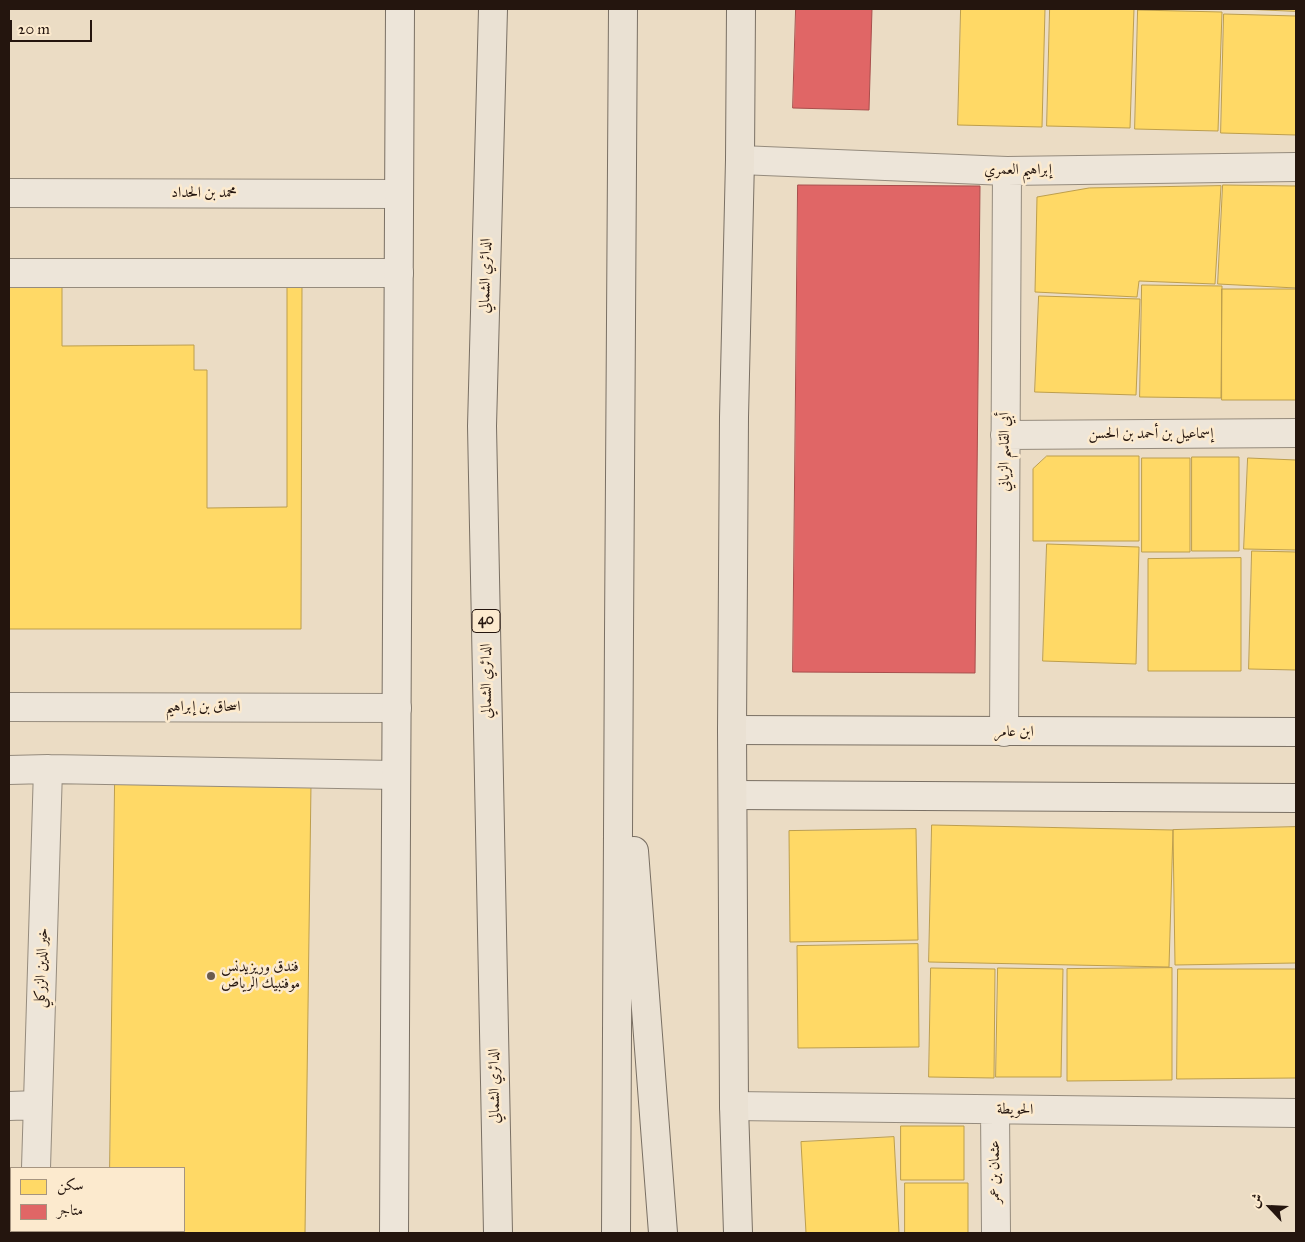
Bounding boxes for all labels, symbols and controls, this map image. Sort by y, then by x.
scale bar [12,10,95,42]
text: 20 m [18,20,50,38]
street label: إبراهيم العمري [984,161,1052,179]
street label: محمد بن الحداد [171,184,237,202]
street label: الدائري الشمالي [476,238,496,314]
street label: أبي القاسم الزياني [996,412,1014,492]
street label: إسماعيل بن أحمد بن الحسن [1089,425,1213,443]
road number: 40 [472,610,500,632]
street label: الدائري الشمالي [477,643,497,719]
street label: اسحاق بن إبراهيم [165,698,241,716]
street label: ابن عامر [994,723,1034,741]
street label: خير الدين الزركلي [32,927,52,1009]
place label: فندق وريزيدنس موفنبيك الرياض [221,958,300,993]
marker: فندق وريزيدنس موفنبيك الرياض [205,970,217,982]
street label: الدائري الشمالي [485,1048,505,1124]
street label: الحويطة [997,1101,1033,1119]
street label: عثمان بن عمر [986,1140,1004,1204]
legend [10,1167,185,1232]
text: سكن [57,1176,84,1194]
north arrow [1245,1182,1295,1232]
text: ش [1245,1191,1267,1210]
text: متاجر [57,1201,83,1219]

